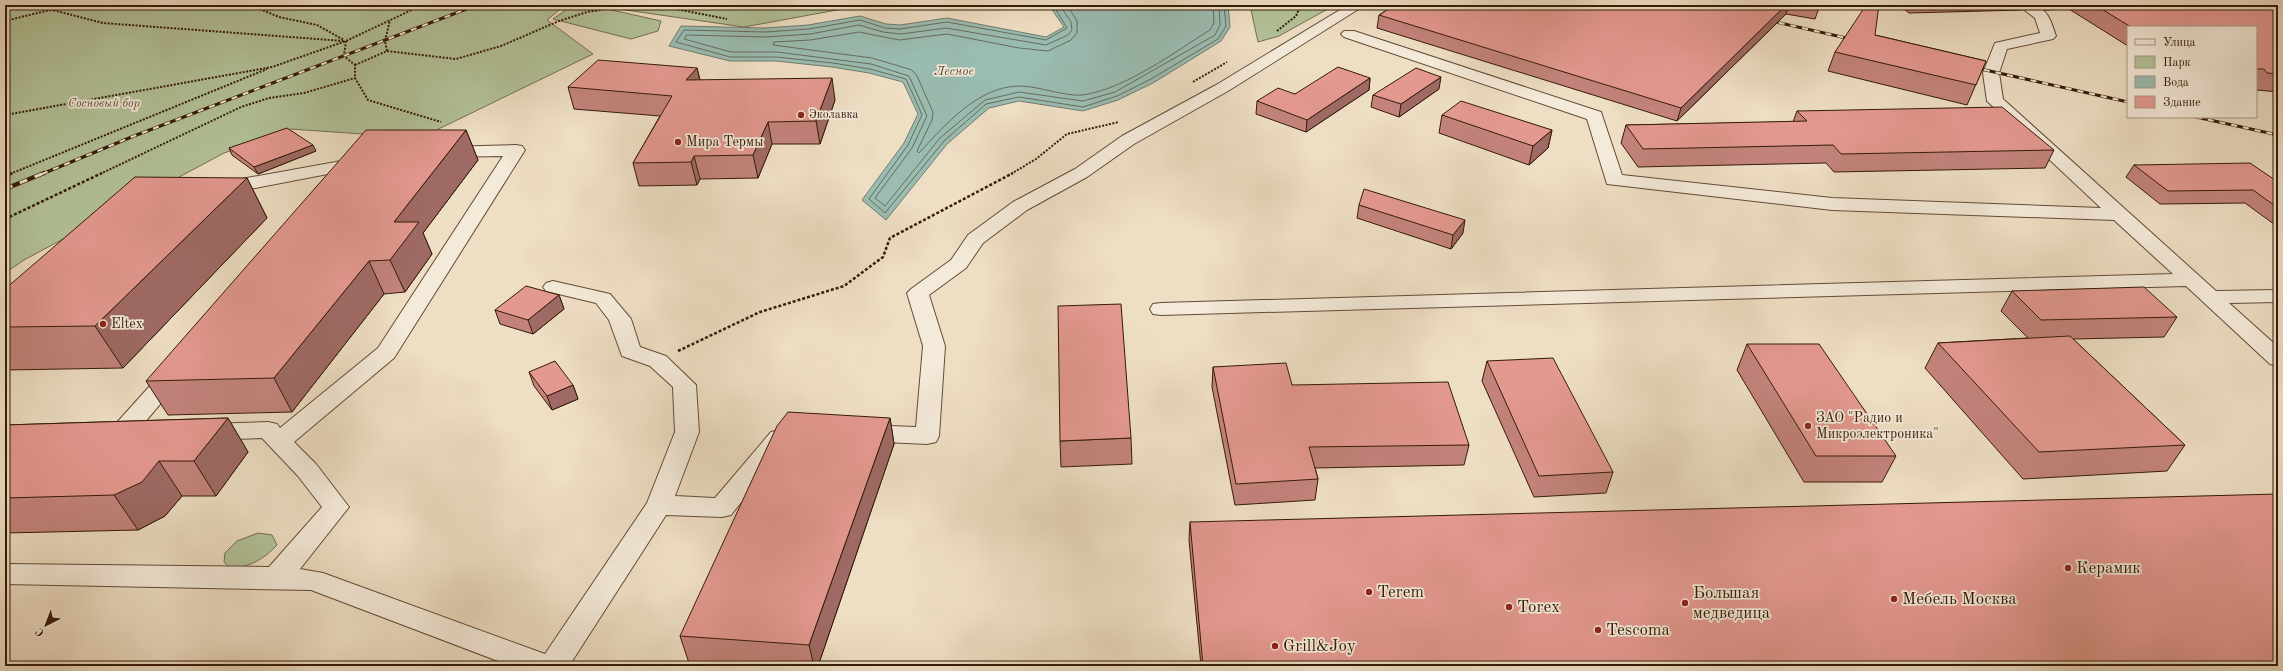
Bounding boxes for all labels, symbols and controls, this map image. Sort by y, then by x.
legend [2127,26,2257,118]
text: Улица [2163,37,2196,49]
text: Парк [2163,57,2191,69]
water label: Лесное [934,65,974,78]
text: Вода [2163,77,2189,89]
park label: Сосновый бор [68,97,141,110]
text: Здание [2163,97,2201,109]
place label: Эколавка [809,109,858,121]
marker: Эколавка [796,110,806,120]
place label: Мира Термы [686,135,763,149]
marker: Мира Термы [673,137,683,147]
place label: Eltex [111,317,143,331]
marker: Eltex [98,319,108,329]
place label: ЗАО "Радио и Микроэлектроника" [1816,411,1939,441]
marker: ЗАО "Радио и Микроэлектроника" [1803,421,1813,431]
place label: Керамик [2076,560,2141,577]
marker: Керамик [2063,563,2073,573]
place label: Terem [1377,584,1424,601]
place label: Большая медведица [1693,585,1771,622]
marker: Terem [1364,587,1374,597]
place label: Мебель Москва [1902,591,2017,608]
marker: Мебель Москва [1889,594,1899,604]
marker: Большая медведица [1680,598,1690,608]
place label: Torex [1517,599,1560,616]
marker: Torex [1504,602,1514,612]
north arrow [26,605,66,645]
place label: Tescoma [1606,622,1671,639]
text: С [34,625,47,638]
marker: Tescoma [1593,625,1603,635]
place label: Grill&Joy [1283,638,1356,655]
marker: Grill&Joy [1270,641,1280,651]

